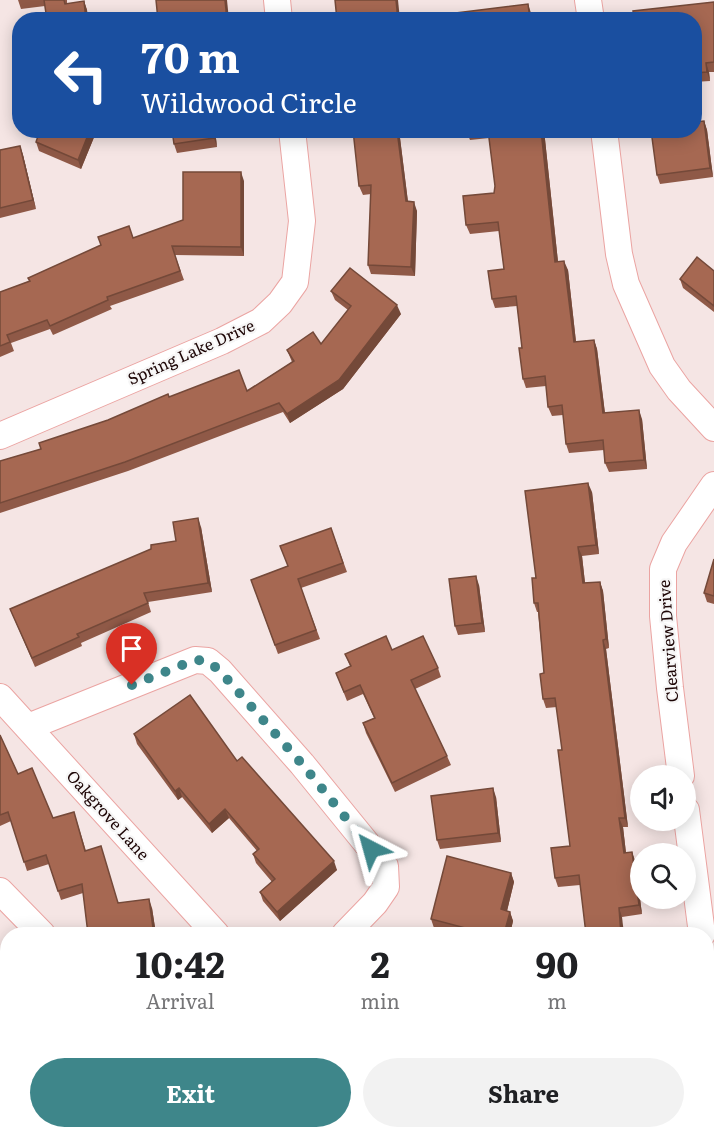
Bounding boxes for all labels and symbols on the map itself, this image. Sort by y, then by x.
street label: Spring Lake Drive [123,312,258,390]
street label: Clearview Drive [651,579,683,703]
pin [106,623,157,685]
street label: Oakgrove Lane [62,764,156,865]
position arrow [339,817,403,881]

